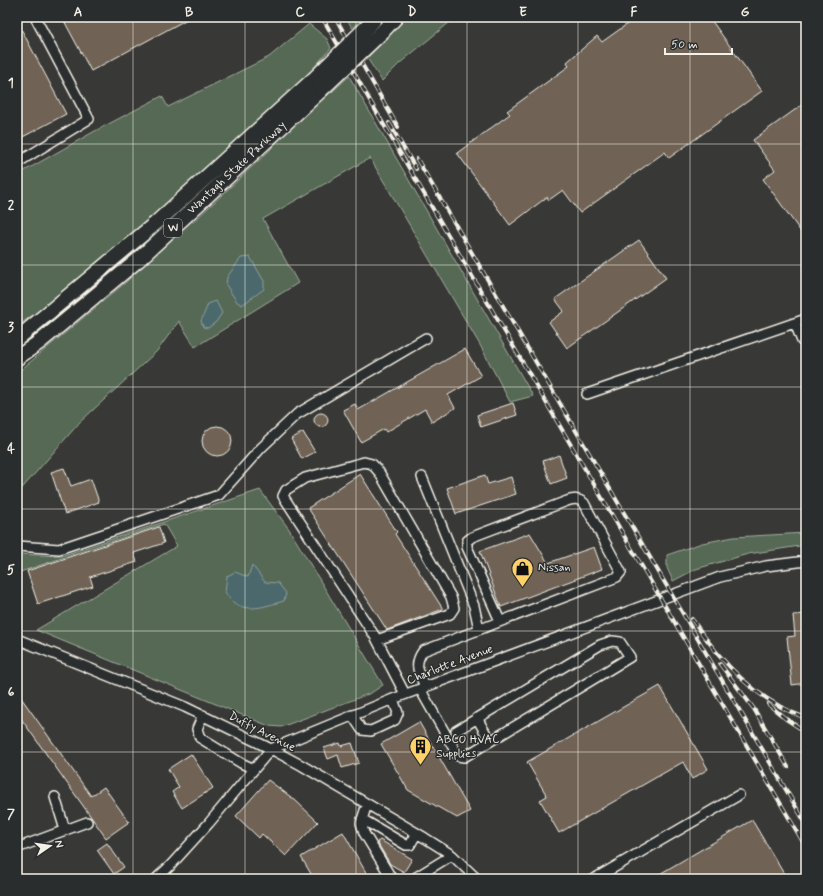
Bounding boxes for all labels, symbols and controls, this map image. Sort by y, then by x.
text: A [74,4,82,21]
text: B [185,4,194,21]
text: C [295,4,305,21]
text: D [408,4,417,21]
text: E [519,4,527,21]
text: F [631,4,638,21]
text: G [741,4,750,21]
scale bar [665,30,732,56]
text: 50 m [671,37,698,53]
text: 1 [8,75,14,92]
street label: Wantagh State Parkway [184,118,290,218]
text: 2 [8,197,15,214]
road number: W [164,219,182,237]
text: 3 [8,319,14,336]
text: 4 [7,441,15,458]
shop icon: Nissan [509,555,535,588]
place label: Nissan [538,560,571,576]
text: 5 [7,562,15,579]
street label: Charlotte Avenue [405,641,495,689]
text: 6 [8,684,15,701]
street label: Duffy Avenue [226,708,298,756]
place label: ABCO HVAC Supplies [436,732,499,762]
building icon: ABCO HVAC Supplies [407,734,433,767]
text: 7 [7,806,15,823]
north arrow [30,826,70,866]
text: N [51,839,66,849]

